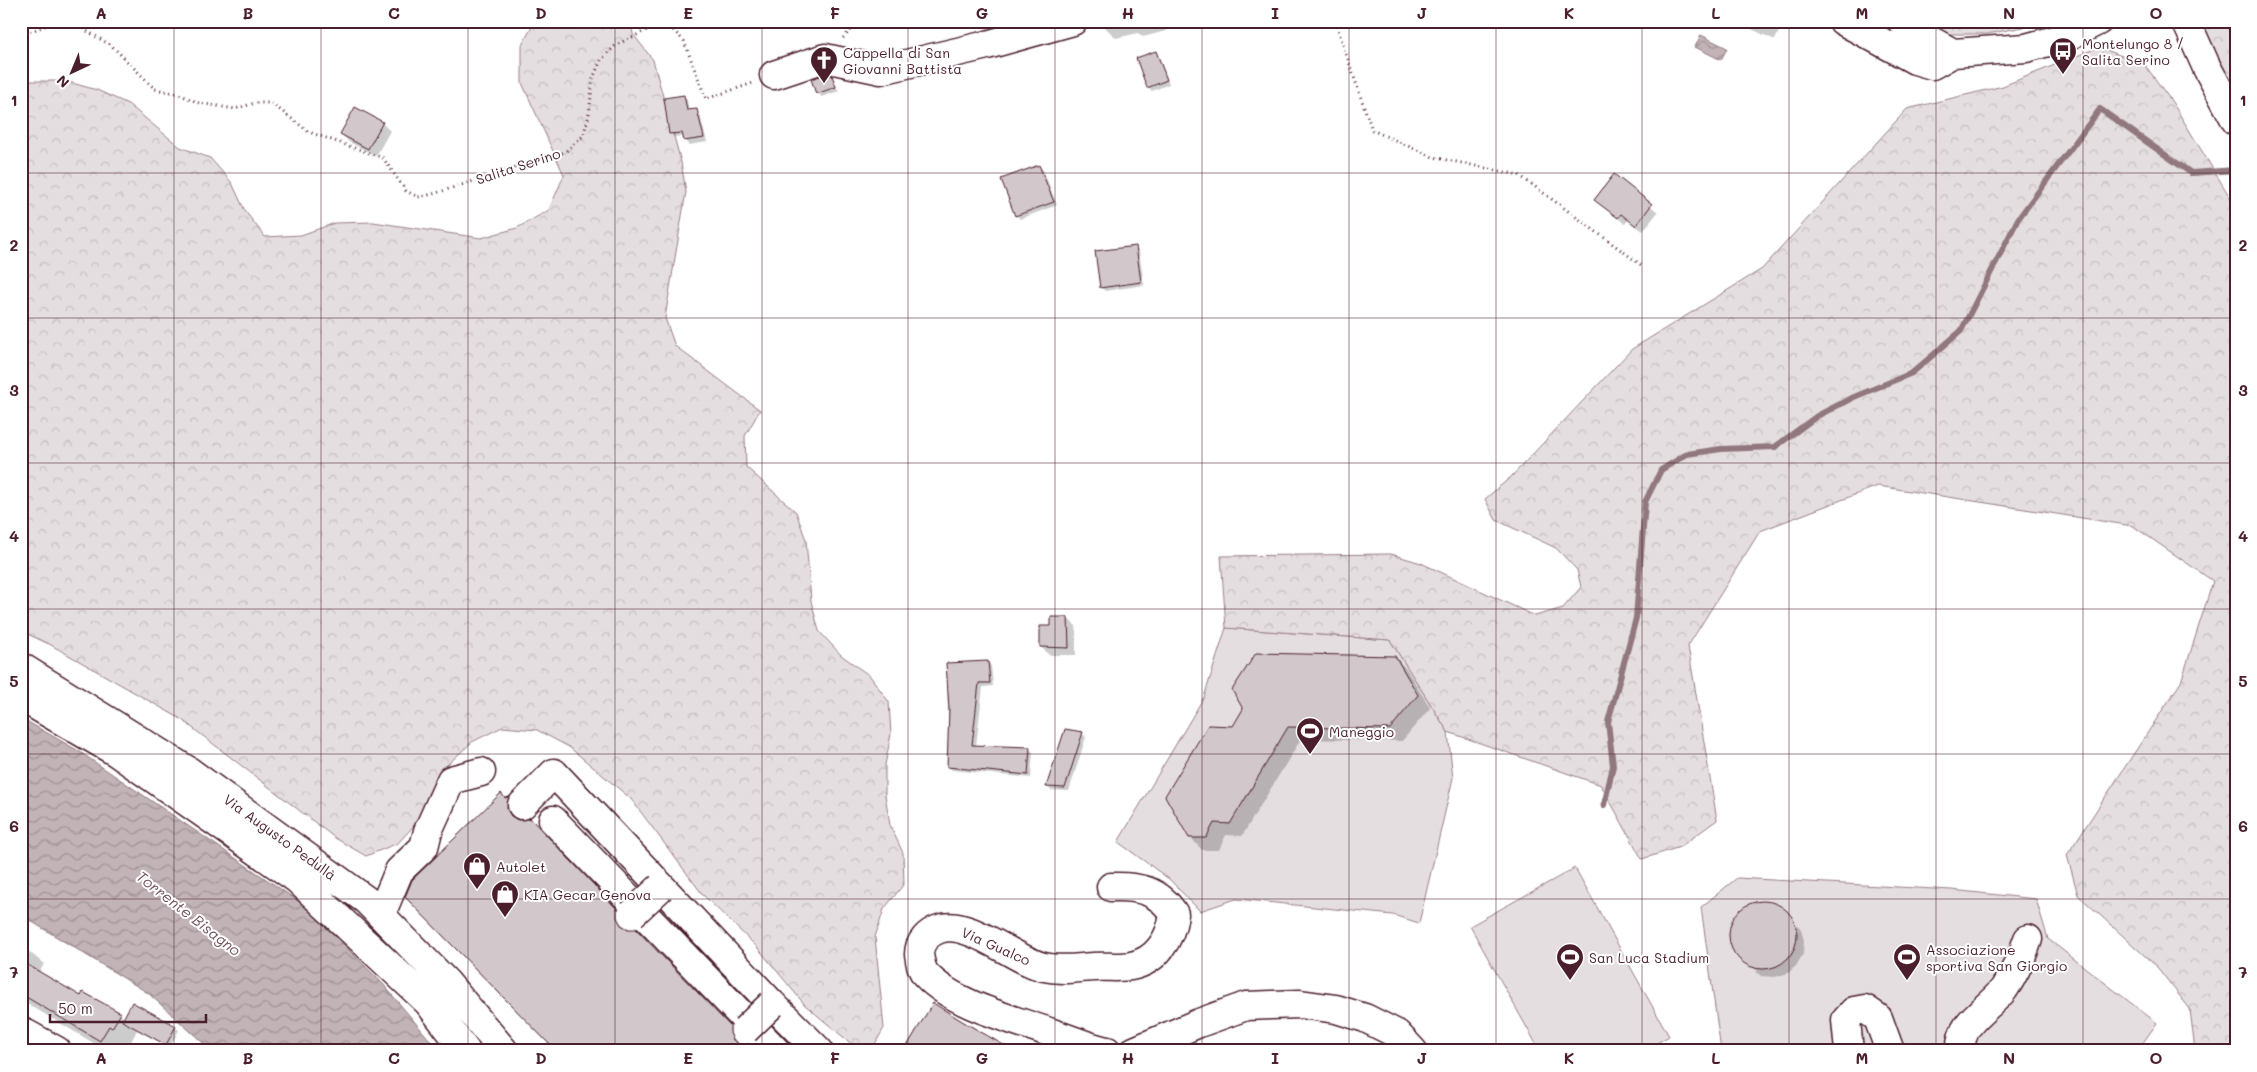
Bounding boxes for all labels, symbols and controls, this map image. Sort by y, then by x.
text: A [95,2,107,23]
text: B [243,2,253,23]
text: C [388,2,400,23]
text: D [535,2,547,23]
text: E [683,2,693,23]
text: F [830,2,840,23]
text: G [976,2,988,23]
text: H [1122,2,1134,23]
text: I [1271,2,1279,23]
text: J [1417,2,1427,23]
text: K [1564,2,1574,23]
text: L [1711,2,1721,23]
text: M [1856,2,1868,23]
text: N [2003,2,2015,23]
text: O [2150,2,2163,23]
place label: Montelungo 8 / Salita Serino [2082,34,2184,69]
bus stop icon: Montelungo 8 / Salita Serino [2048,36,2078,75]
place label: Cappella di San Giovanni Battista [843,43,962,78]
church icon: Cappella di San Giovanni Battista [809,45,839,84]
north arrow [48,48,98,98]
text: N [52,71,73,92]
text: 1 [10,89,18,110]
text: 1 [2239,89,2247,110]
street label: Salita Serino [473,143,563,189]
text: 2 [10,234,19,255]
text: 2 [2239,234,2248,255]
text: 3 [9,379,19,400]
text: 3 [2238,379,2248,400]
text: 4 [9,525,19,546]
text: 4 [2238,525,2248,546]
text: 5 [9,670,19,691]
text: 5 [2238,670,2248,691]
sports icon: Maneggio [1295,716,1325,755]
place label: Maneggio [1329,722,1394,741]
street label: Via Augusto Pedullà [220,790,340,884]
text: 6 [9,815,19,836]
text: 6 [2238,815,2248,836]
shop icon: Autolet [462,851,492,890]
place label: Autolet [496,857,546,876]
water label: Torrente Bisagno [133,866,245,960]
shop icon: KIA Gecar Genova [490,879,520,918]
place label: KIA Gecar Genova [524,885,652,904]
street label: Via Gualco [959,922,1033,970]
place label: Associazione sportiva San Giorgio [1926,940,2067,975]
sports icon: San Luca Stadium [1555,942,1585,981]
sports icon: Associazione sportiva San Giorgio [1892,942,1922,981]
place label: San Luca Stadium [1589,948,1709,967]
text: 7 [10,961,19,982]
text: 7 [2239,961,2248,982]
scale bar [50,992,206,1024]
text: 50 m [58,998,93,1018]
text: A [95,1047,107,1068]
text: B [243,1047,253,1068]
text: C [388,1047,400,1068]
text: D [535,1047,547,1068]
text: E [683,1047,693,1068]
text: F [830,1047,840,1068]
text: G [976,1047,988,1068]
text: H [1122,1047,1134,1068]
text: I [1271,1047,1279,1068]
text: J [1417,1047,1427,1068]
text: K [1564,1047,1574,1068]
text: L [1711,1047,1721,1068]
text: M [1856,1047,1868,1068]
text: N [2003,1047,2015,1068]
text: O [2150,1047,2163,1068]

